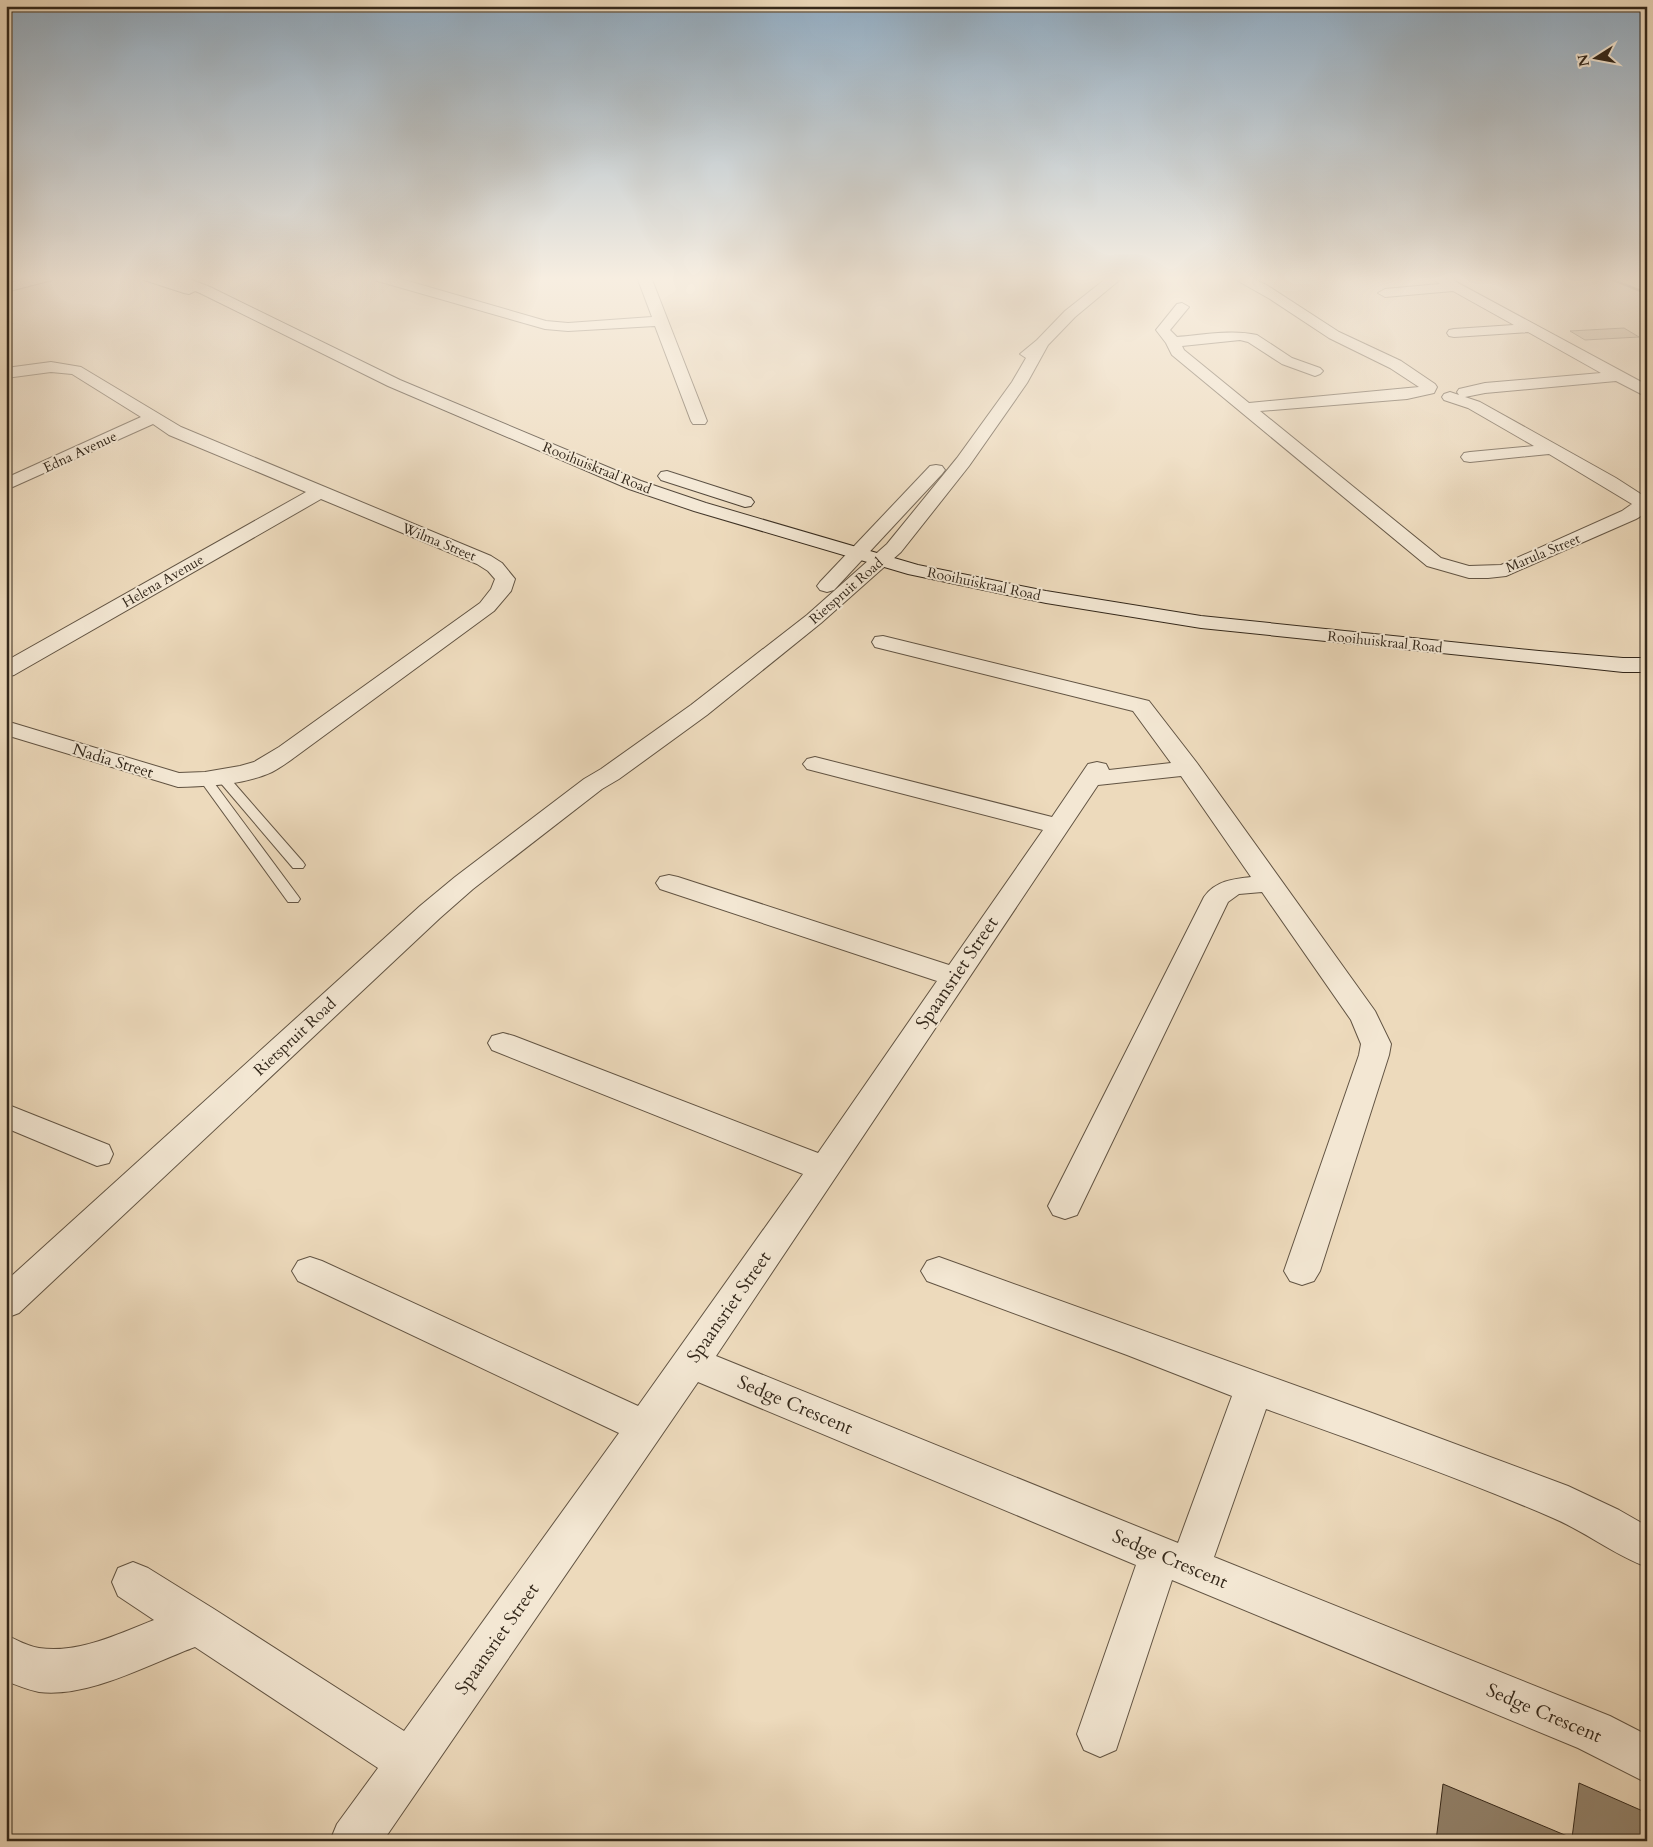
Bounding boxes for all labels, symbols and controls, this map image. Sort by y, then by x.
north arrow [1570,32,1620,82]
text: N [1573,53,1594,68]
street label: Edna Avenue [40,427,120,477]
street label: Rooihuiskraal Road [540,438,655,499]
street label: Wilma Street [398,518,479,566]
street label: Marula Street [1503,529,1584,577]
street label: Helena Avenue [119,550,207,612]
street label: Rietspruit Road [805,553,887,628]
street label: Rooihuiskraal Road [926,563,1043,605]
street label: Rooihuiskraal Road [1327,627,1444,658]
street label: Nadia Street [70,738,156,784]
street label: Spaansriet Street [910,911,1004,1035]
street label: Rietspruit Road [249,993,341,1081]
street label: Spaansriet Street [681,1246,777,1368]
street label: Sedge Crescent [733,1369,857,1441]
street label: Sedge Crescent [1108,1523,1232,1595]
street label: Spaansriet Street [449,1578,545,1700]
street label: Sedge Crescent [1482,1677,1606,1749]

